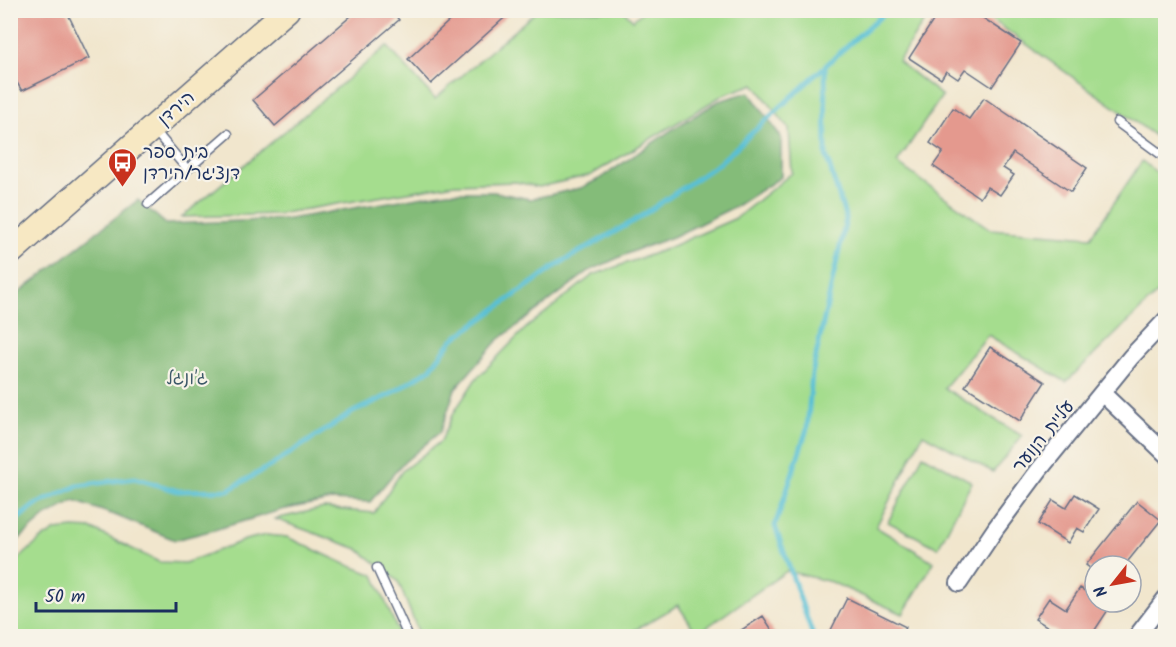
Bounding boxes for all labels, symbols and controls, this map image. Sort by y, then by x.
street label: הירדן [152,85,202,134]
place label: בית ספר דנציגר/הירדן [143,139,240,189]
bus stop icon: בית ספר דנציגר/הירדן [106,146,138,188]
park label: ג'ונגל [166,365,208,394]
street label: עליית הנוער [1006,394,1082,479]
north arrow [1083,554,1143,614]
scale bar [36,575,176,613]
text: N [1088,580,1115,602]
text: 50 m [45,583,85,612]

